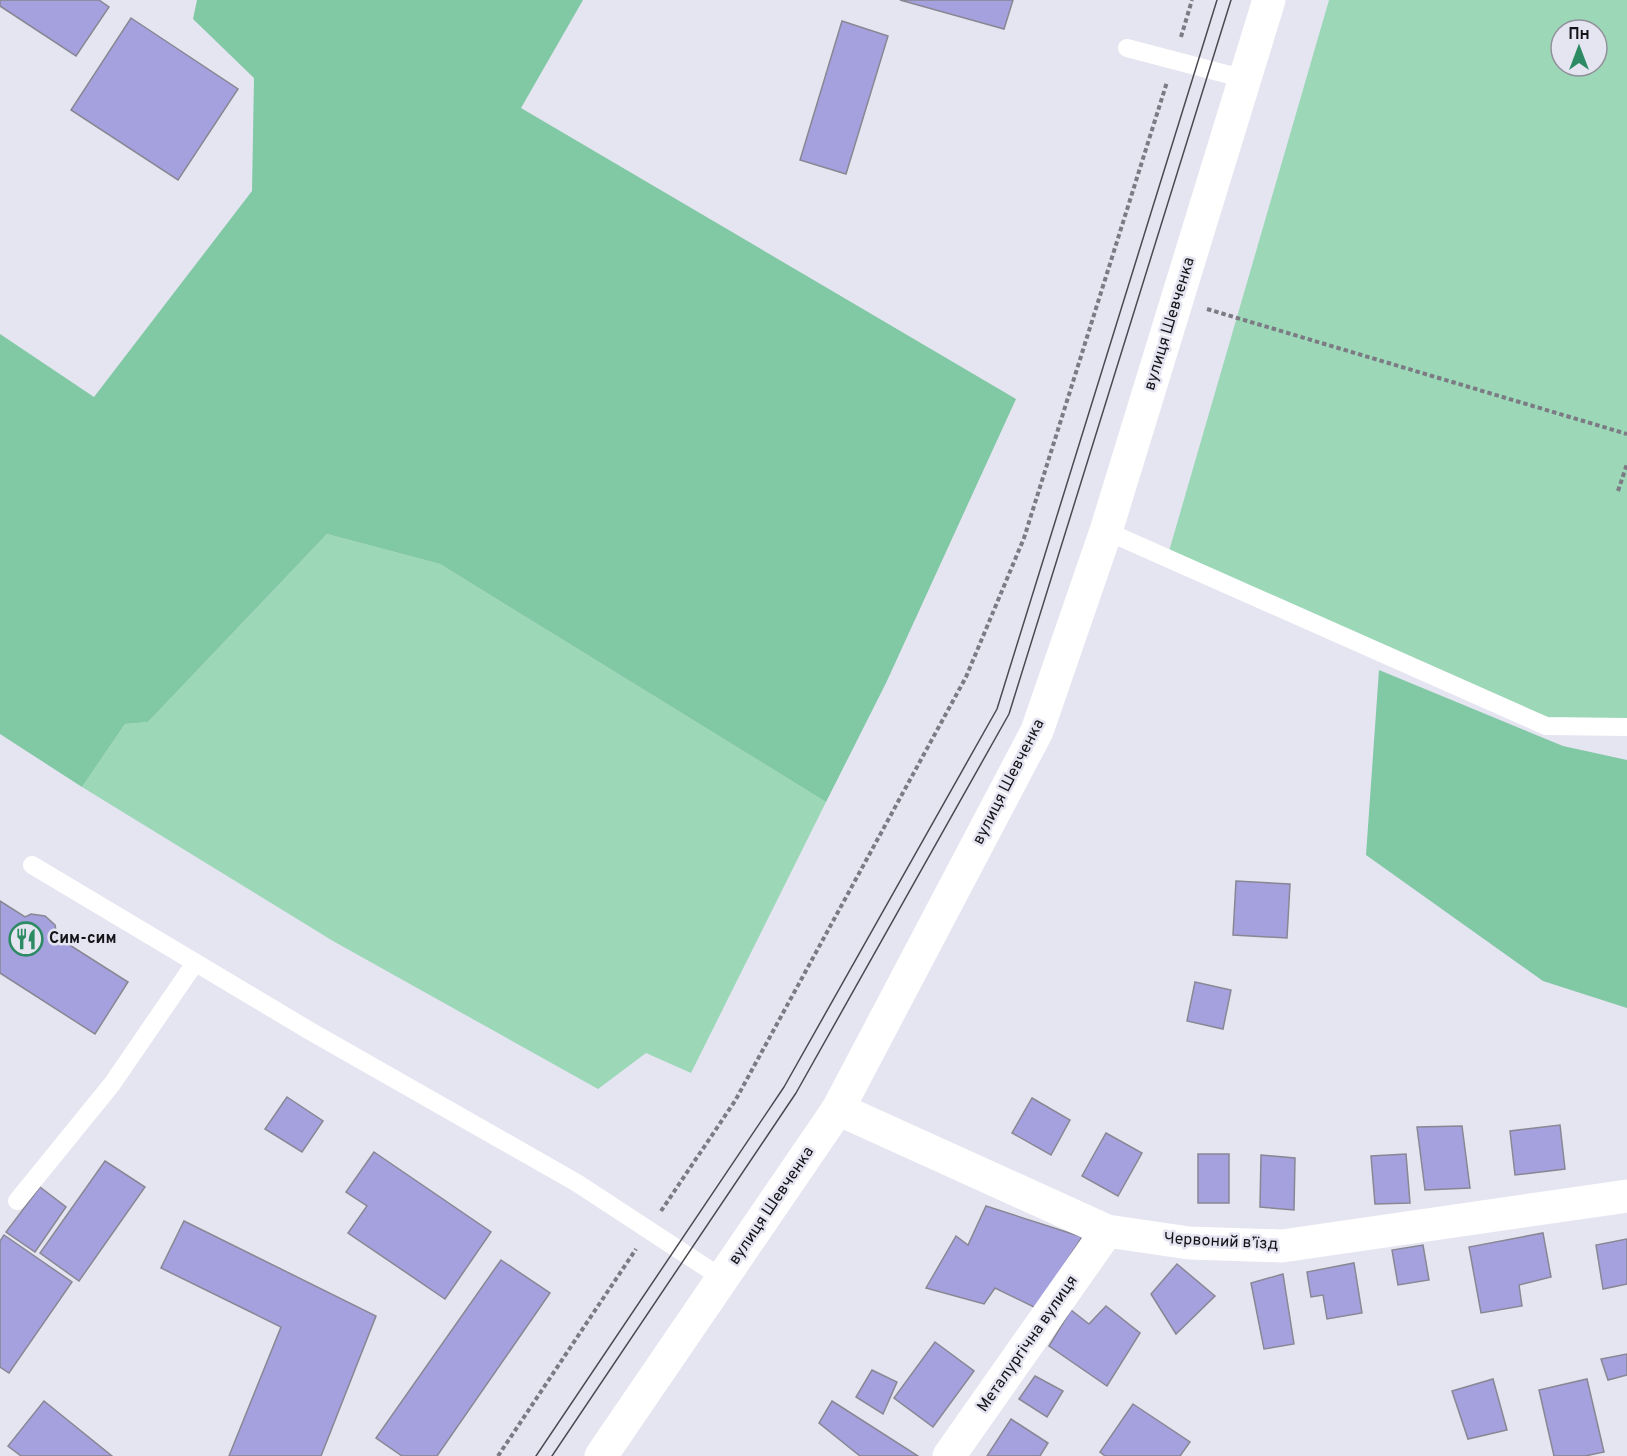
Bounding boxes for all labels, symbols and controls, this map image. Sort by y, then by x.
north arrow [1549,18,1609,78]
text: Пн [1568,25,1590,45]
street label: вулиця Шевченка [1140,255,1200,393]
street label: вулиця Шевченка [969,716,1049,848]
restaurant icon: Сим-сим [8,921,44,957]
place label: Сим-сим [49,929,117,949]
street label: вулиця Шевченка [725,1143,819,1269]
street label: Червоний в’їзд [1163,1229,1279,1255]
street label: Металургічна вулиця [973,1272,1083,1416]

